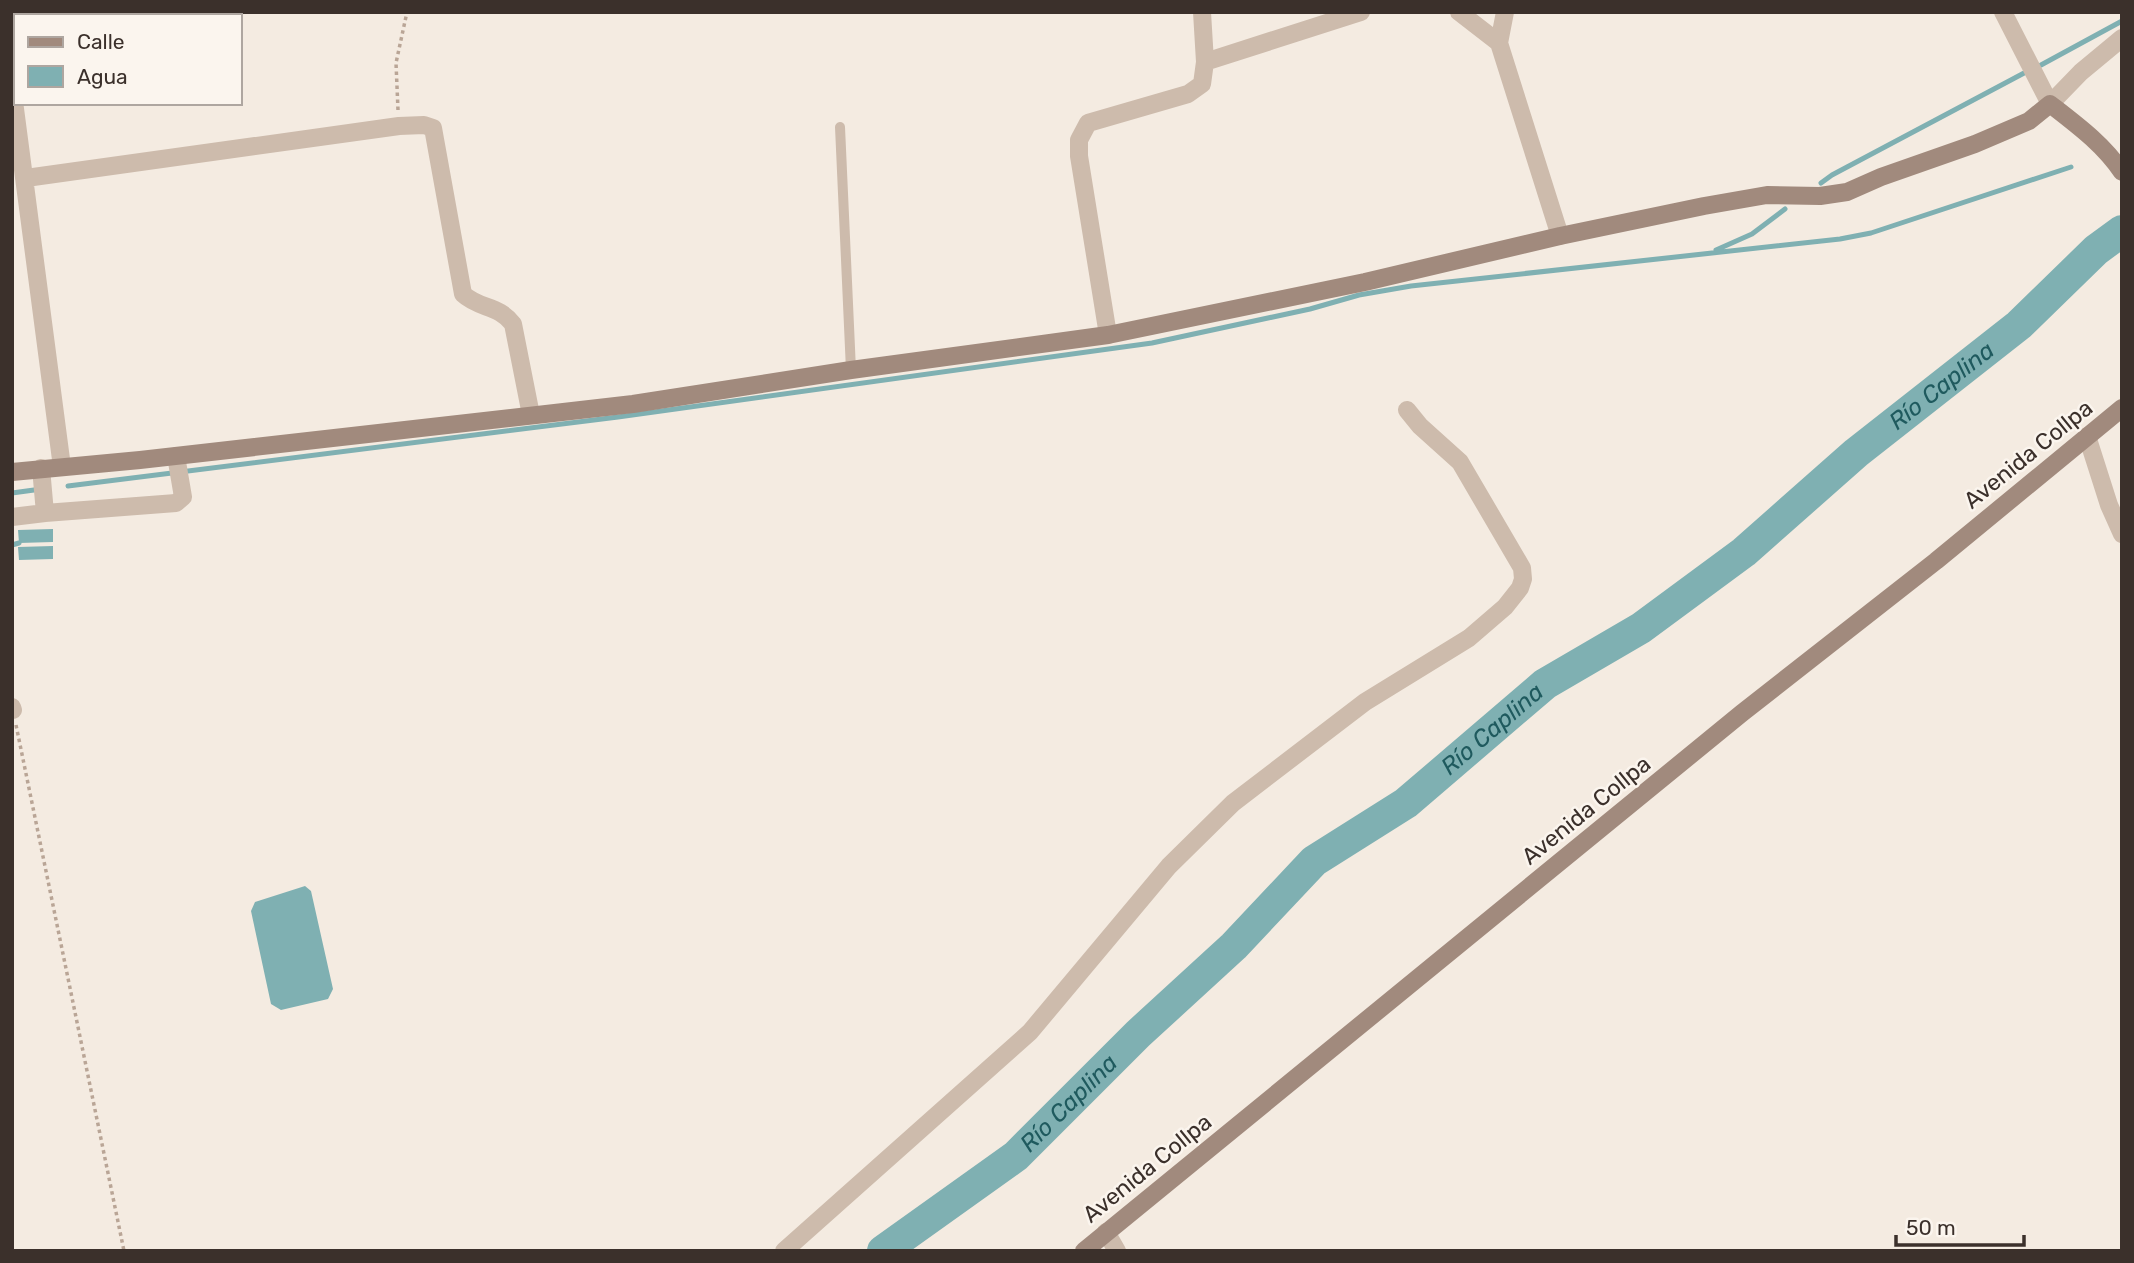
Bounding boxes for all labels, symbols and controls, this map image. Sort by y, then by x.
legend [14,14,242,105]
text: Calle [77,29,125,54]
text: Agua [77,64,128,89]
water label: Río Caplina [1883,336,2000,436]
street label: Avenida Collpa [1958,394,2098,514]
water label: Río Caplina [1435,678,1549,781]
street label: Avenida Collpa [1516,750,1656,870]
water label: Río Caplina [1014,1049,1123,1158]
street label: Avenida Collpa [1077,1108,1217,1228]
scale bar [1896,1204,2024,1248]
text: 50 m [1906,1215,1956,1240]

